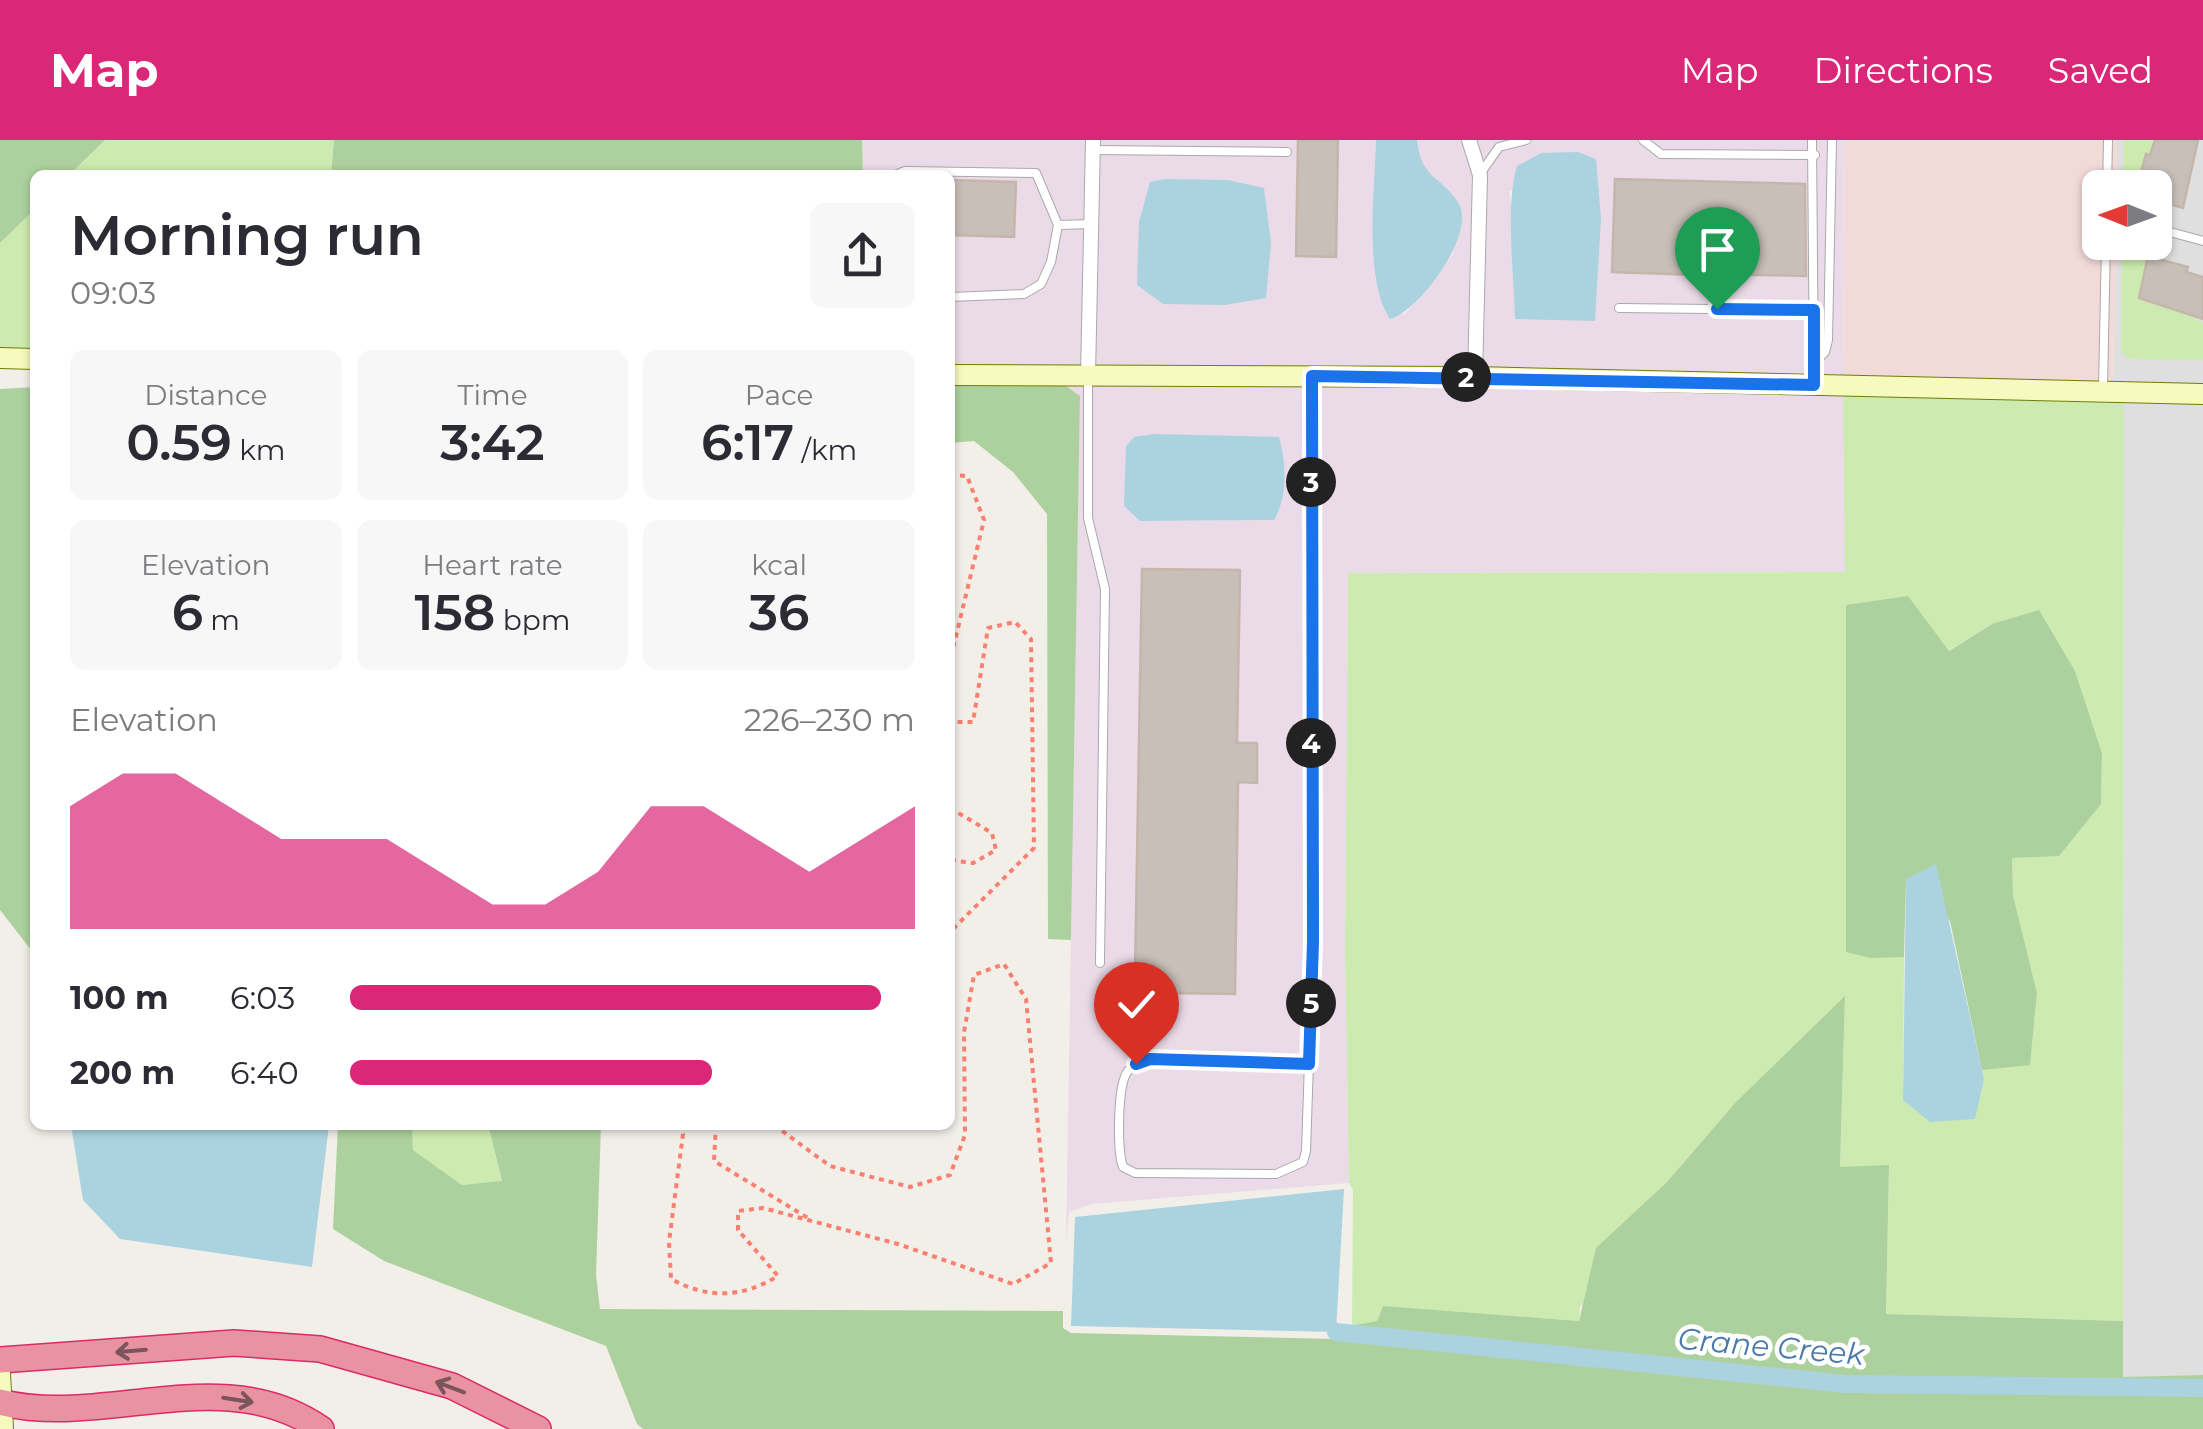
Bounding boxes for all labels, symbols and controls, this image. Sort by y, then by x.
text: Map [50,41,159,99]
text: Map [1681,49,1759,92]
text: Directions [1814,49,1993,92]
text: Saved [2048,49,2153,92]
north arrow [2082,170,2172,260]
map controls [2082,170,2172,260]
text: Morning run [70,202,424,269]
button: share [810,203,915,308]
pin [1675,207,1760,310]
icon: arrive [1690,222,1745,277]
text: 09:03 [70,273,156,312]
pin: 2 [1441,352,1491,402]
text: 2 [1458,360,1474,394]
text: Distance [144,378,267,412]
text: Time [457,378,528,412]
text: Pace [745,378,813,412]
text: 0.59 [126,412,232,473]
text: 3:42 [440,412,545,473]
text: 6:17 [701,412,794,473]
text: km [232,433,286,467]
text: /km [794,433,857,467]
pin: 3 [1286,457,1336,507]
text: 3 [1303,465,1319,499]
text: Elevation [141,548,271,582]
text: Heart rate [422,548,563,582]
text: kcal [751,548,807,582]
text: 6 [172,582,203,643]
text: 158 [415,582,495,643]
text: 36 [749,582,809,643]
text: m [203,603,240,637]
text: bpm [495,603,570,637]
text: Elevation [70,700,218,739]
text: 226–230 m [744,700,915,739]
pin: 4 [1286,718,1336,768]
text: 4 [1301,726,1321,760]
pin [1094,962,1179,1065]
icon: check [1109,977,1164,1032]
text: 100 m [70,978,169,1017]
text: 6:03 [230,978,295,1017]
pin: 5 [1286,978,1336,1028]
text: 5 [1303,986,1319,1020]
text: 200 m [70,1053,175,1092]
text: 6:40 [230,1053,299,1092]
water label: Crane Creek [1676,1320,1867,1373]
one-way arrow [115,1342,148,1361]
one-way arrow [435,1377,466,1395]
one-way arrow [221,1391,254,1410]

